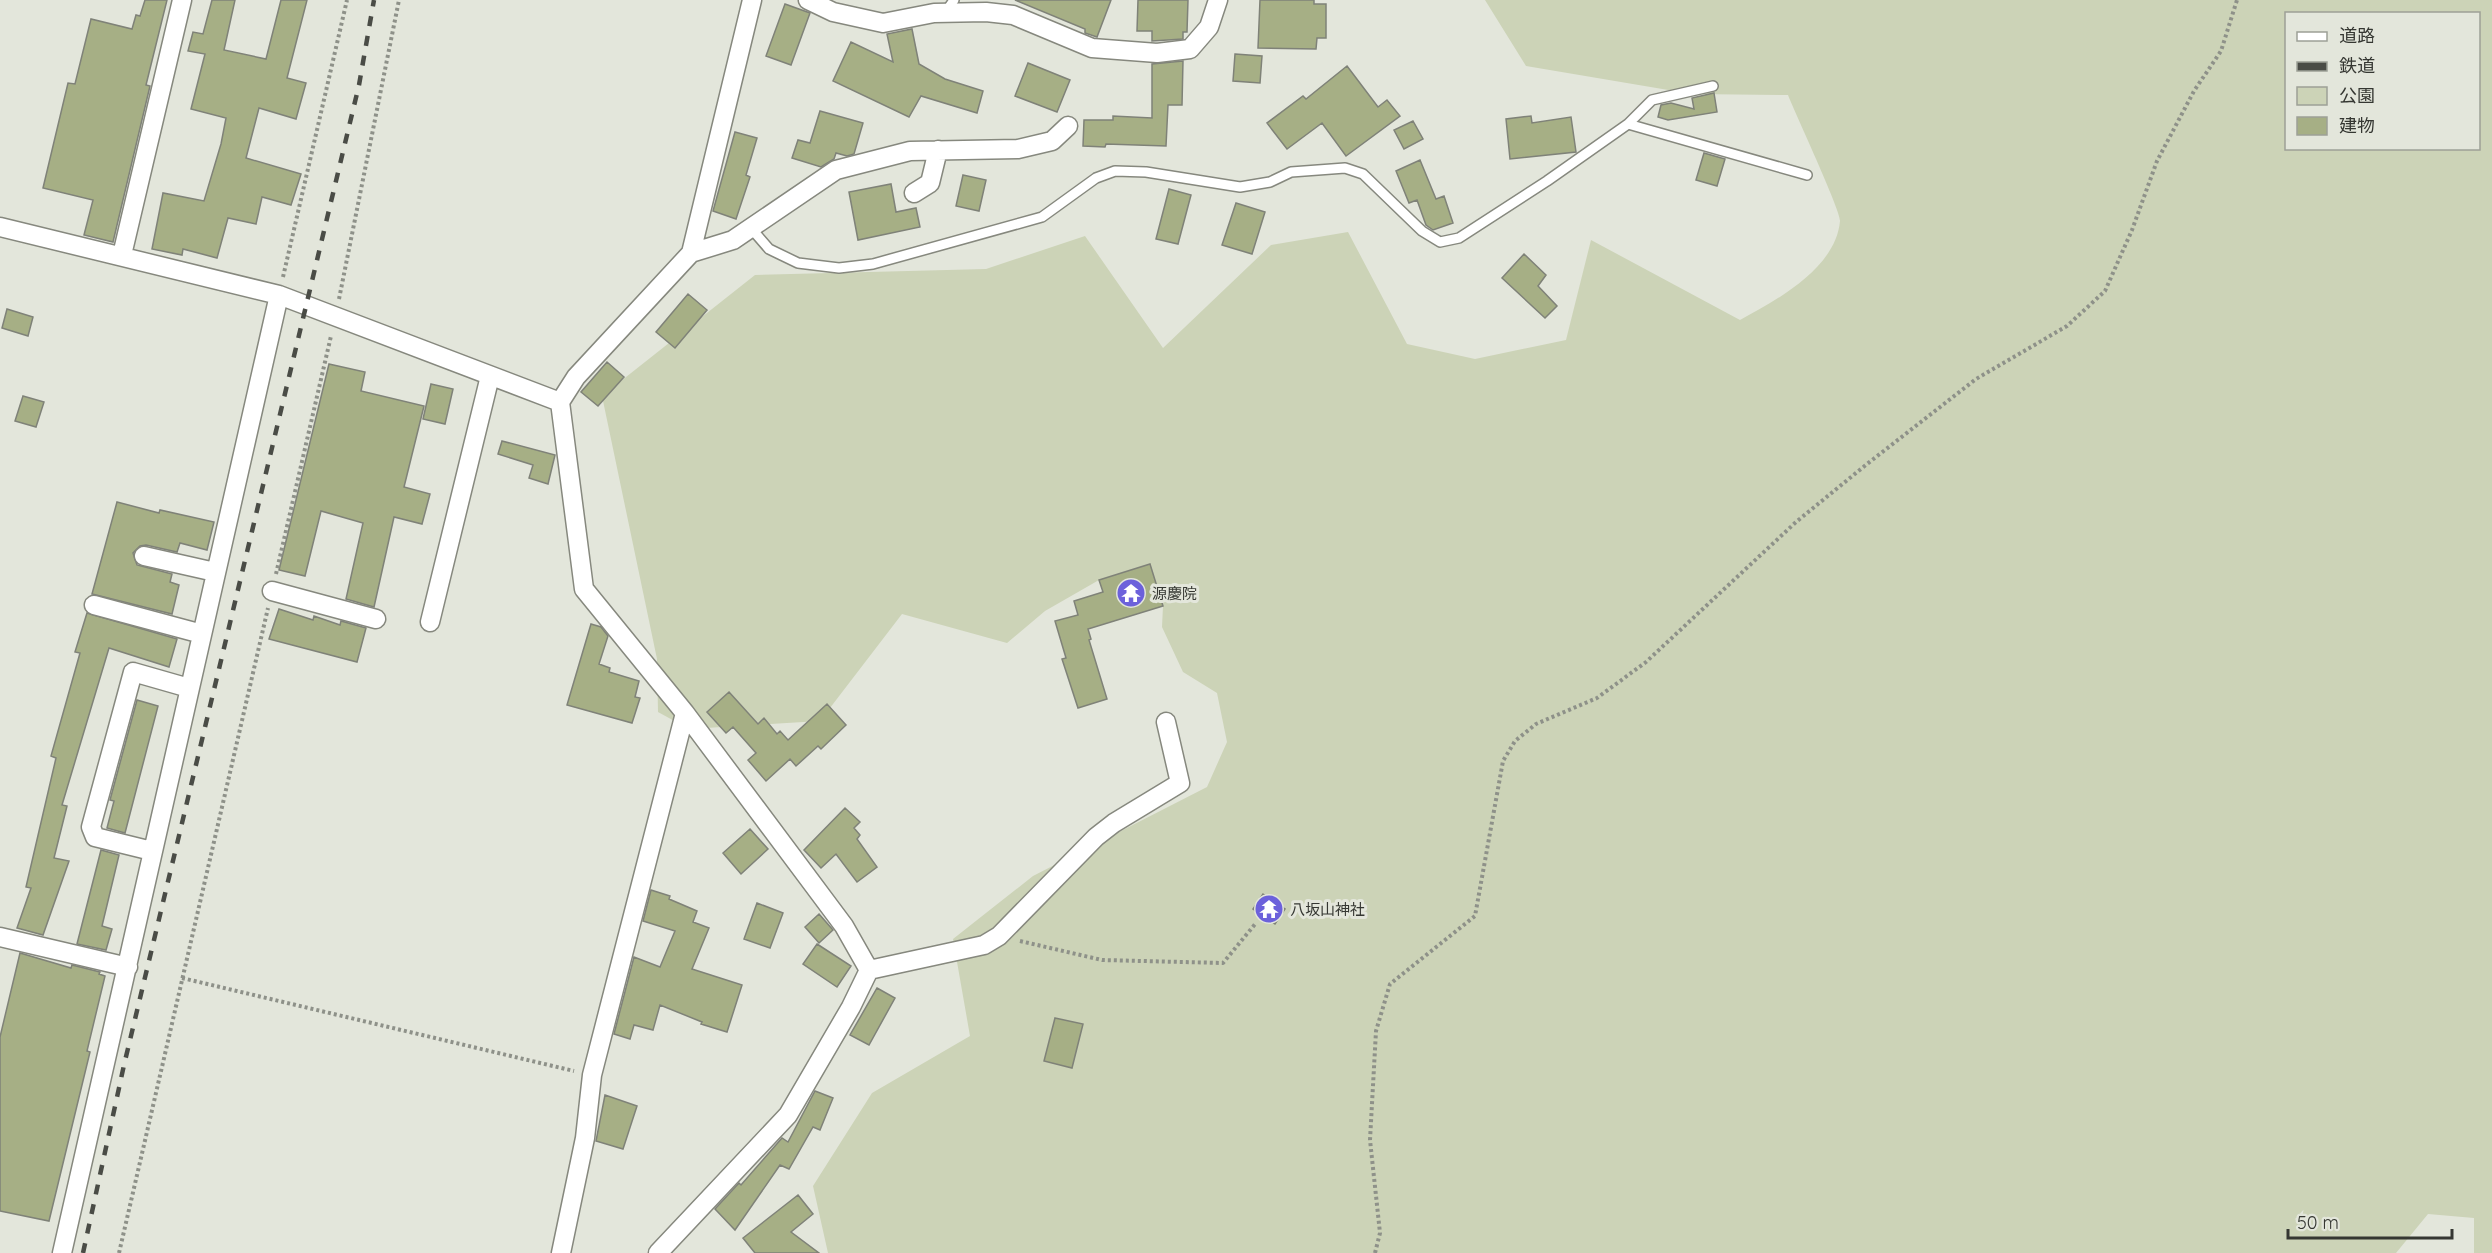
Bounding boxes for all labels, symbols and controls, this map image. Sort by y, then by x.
legend [2285,12,2480,150]
text: 道路 [2339,24,2375,47]
text: 鉄道 [2339,54,2375,77]
text: 公園 [2339,84,2375,107]
text: 建物 [2339,114,2375,137]
temple icon: 源慶院 [1115,577,1147,609]
place label: 源慶院 [1152,584,1197,603]
temple icon: 八坂山神社 [1253,893,1285,925]
place label: 八坂山神社 [1290,900,1365,919]
scale bar [2288,1202,2452,1240]
text: 50 m [2297,1211,2339,1234]

